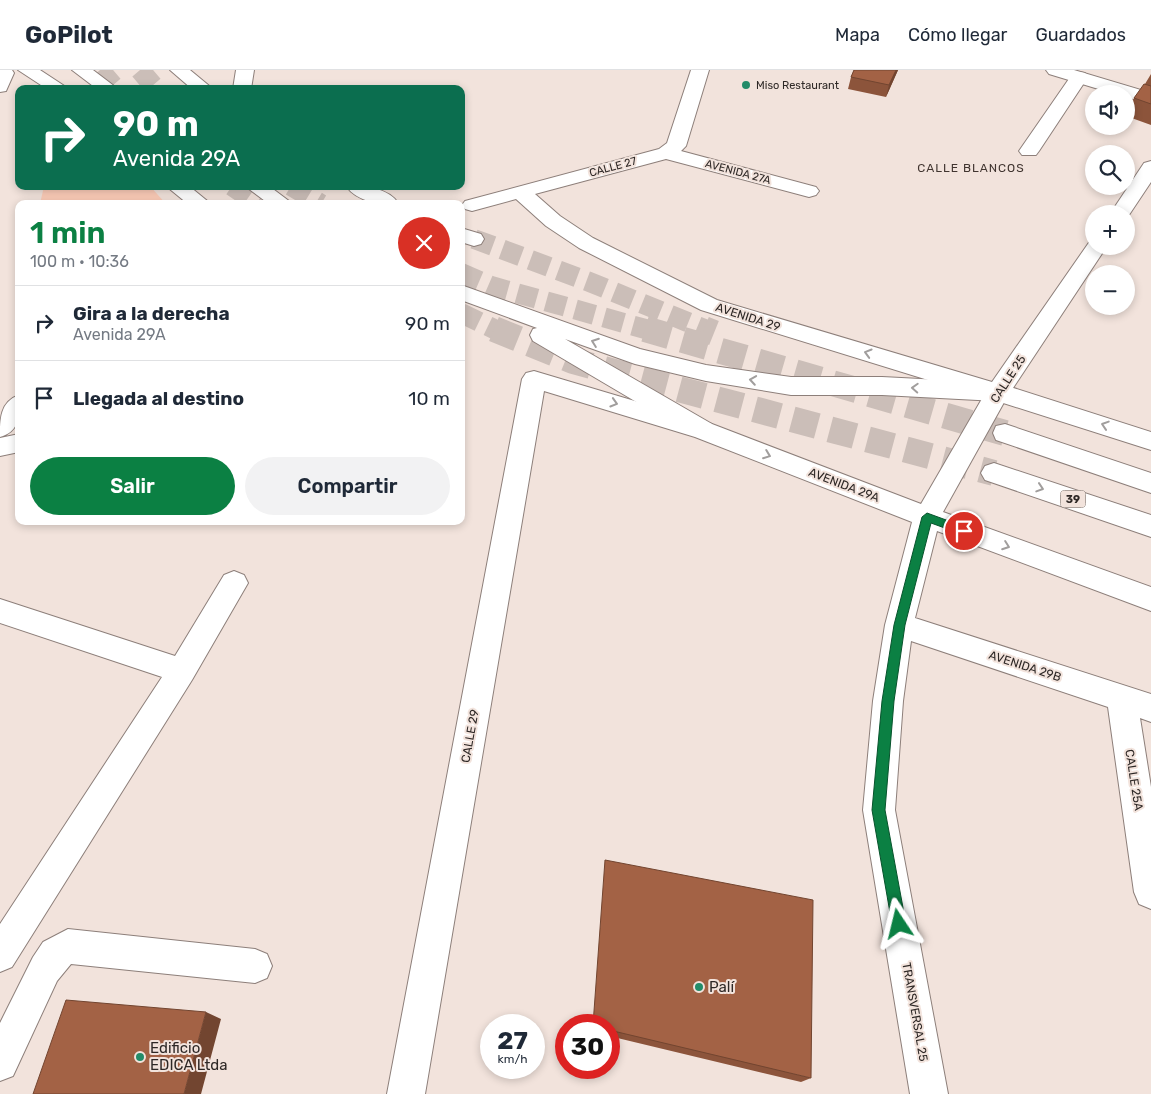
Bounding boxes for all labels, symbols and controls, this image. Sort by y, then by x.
text: GoPilot [25,21,113,49]
text: Mapa [835,24,880,46]
text: Cómo llegar [908,24,1007,46]
text: Guardados [1035,24,1126,46]
marker: Miso Restaurant [740,79,752,91]
place label: Miso Restaurant [756,79,840,92]
map controls [1085,85,1135,315]
button: sound [1085,85,1135,135]
text: 90 m [113,103,199,145]
icon: right [30,105,95,170]
text: Avenida 29A [113,145,240,172]
button: search [1085,145,1135,195]
street label: CALLE 27 [588,154,638,180]
street label: AVENIDA 27A [704,157,773,187]
district label: CALLE BLANCOS [917,161,1025,175]
button: + [1085,205,1135,255]
text: 1 min [30,215,105,251]
button: close [398,217,450,269]
text: 100 m · 10:36 [30,252,129,271]
button: − [1085,265,1135,315]
street label: AVENIDA 29 [714,300,782,334]
text: Gira a la derecha [73,302,230,325]
icon: right [30,309,58,337]
text: 90 m [405,312,450,335]
text: Avenida 29A [73,325,166,344]
one-way arrow [591,338,600,348]
one-way arrow [864,349,872,359]
street label: CALLE 25 [987,353,1029,405]
one-way arrow [748,375,756,386]
one-way arrow [911,382,919,393]
icon: arrive [30,384,58,412]
text: Llegada al destino [73,387,244,410]
text: 10 m [408,387,450,410]
one-way arrow [609,397,617,407]
one-way arrow [1101,421,1110,431]
one-way arrow [763,449,771,459]
button: Salir [30,457,235,515]
button: Compartir [245,457,450,515]
street label: AVENIDA 29A [807,465,881,505]
one-way arrow [1036,482,1044,492]
road number: 39 [1060,490,1086,508]
pin [943,510,985,552]
icon: arrive [950,517,978,545]
one-way arrow [1001,540,1009,550]
street label: AVENIDA 29B [987,648,1063,684]
street label: CALLE 29 [458,708,482,764]
street label: CALLE 25A [1122,748,1146,812]
position arrow [872,897,924,949]
street label: TRANSVERSAL 25 [899,961,931,1063]
place label: Palí [709,978,735,996]
marker: Palí [693,981,705,993]
speed limit sign: 30 [555,1014,620,1079]
text: 27 [497,1026,528,1055]
place label: Edificio EDICA Ltda [150,1039,228,1074]
marker: Edificio EDICA Ltda [134,1051,146,1063]
text: km/h [498,1052,527,1066]

